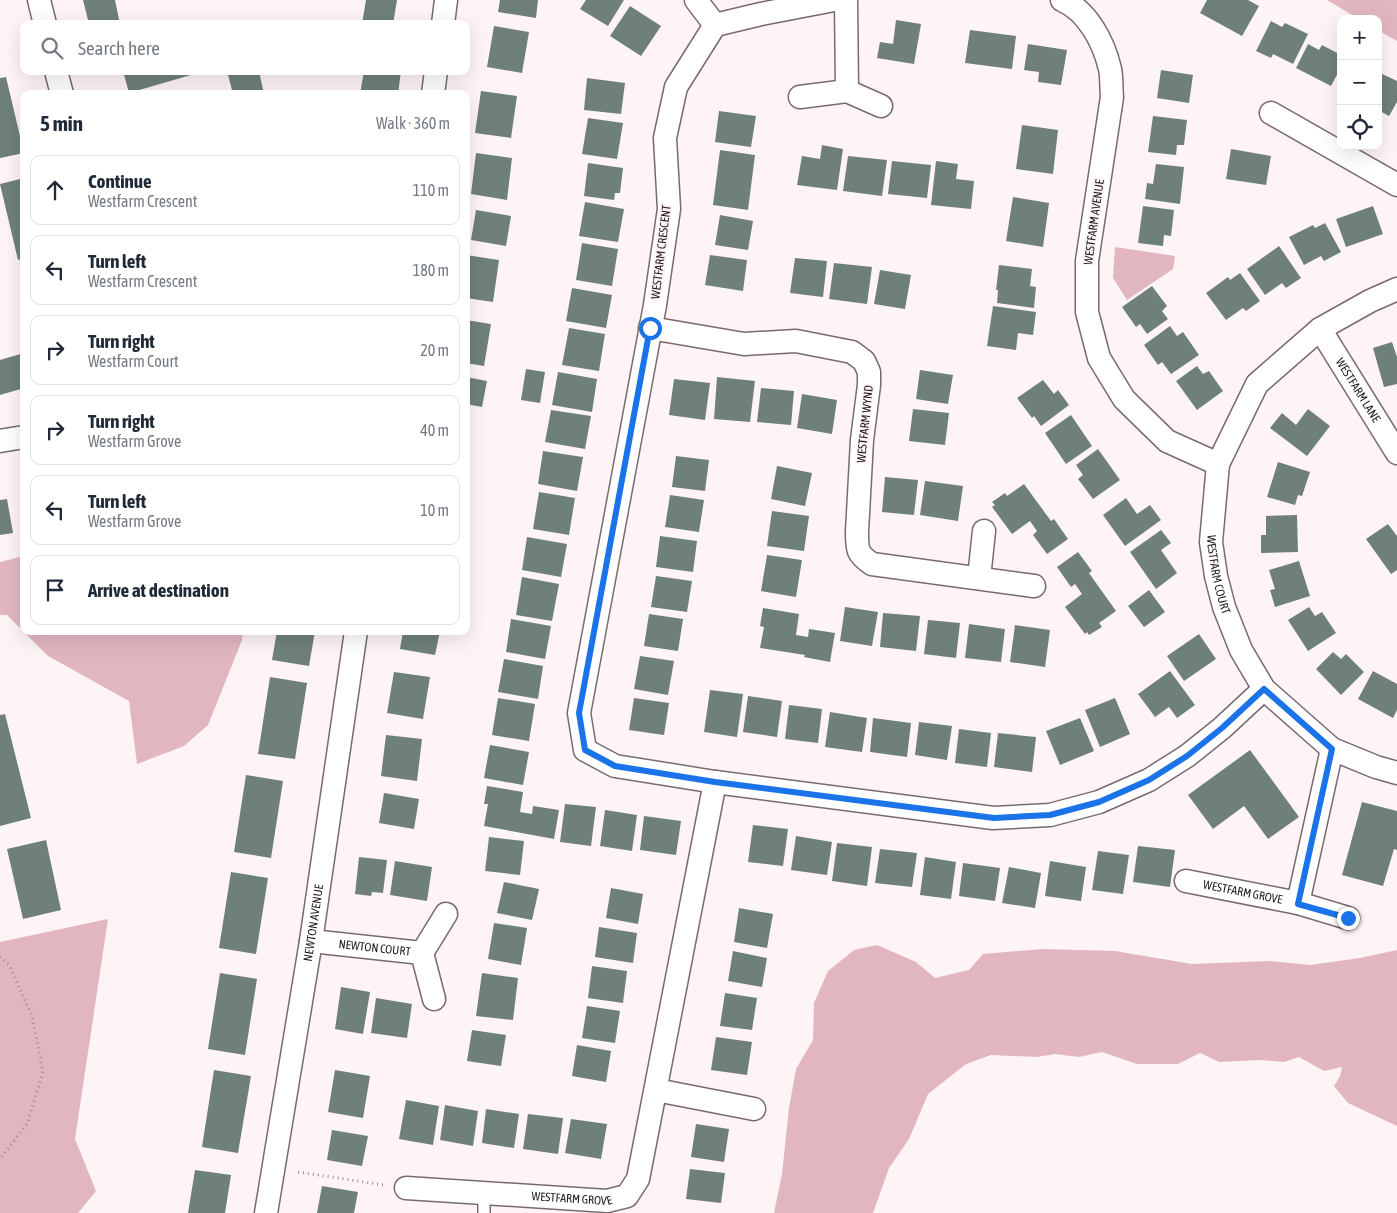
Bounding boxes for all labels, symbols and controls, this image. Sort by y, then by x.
map controls [1337,15,1382,150]
button: + [1337,15,1382,60]
search box [20,20,470,75]
icon: search [38,34,66,62]
text: Search here [78,37,160,59]
button: − [1337,60,1382,105]
button: locate [1337,105,1382,150]
text: 5 min [40,111,83,135]
text: Walk · 360 m [376,114,450,132]
text: Continue [88,170,152,192]
icon: ahead [41,176,69,204]
street label: WESTFARM AVENUE [1081,178,1107,266]
text: 110 m [413,181,449,199]
text: Westfarm Crescent [88,192,197,210]
street label: WESTFARM CRESCENT [648,203,674,300]
text: Turn left [88,250,146,272]
icon: left [41,256,69,284]
text: 180 m [413,261,449,279]
text: Westfarm Crescent [88,272,197,290]
route start [639,317,662,340]
text: Turn right [88,330,155,352]
icon: right [41,336,69,364]
text: 20 m [420,341,449,359]
text: Westfarm Court [88,352,179,370]
street label: WESTFARM LANE [1333,355,1383,425]
street label: WESTFARM WYND [854,384,876,464]
text: Turn right [88,410,155,432]
icon: right [41,416,69,444]
text: 40 m [420,421,449,439]
text: Westfarm Grove [88,432,181,450]
text: Turn left [88,490,146,512]
icon: left [41,496,69,524]
text: 10 m [420,501,449,519]
text: Westfarm Grove [88,512,181,530]
street label: WESTFARM COURT [1204,534,1233,617]
icon: arrive [41,576,69,604]
text: Arrive at destination [88,579,229,601]
street label: WESTFARM GROVE [1202,878,1284,907]
street label: NEWTON AVENUE [301,883,326,962]
route end [1337,907,1360,930]
street label: NEWTON COURT [338,937,412,959]
street label: WESTFARM GROVE [531,1189,613,1208]

